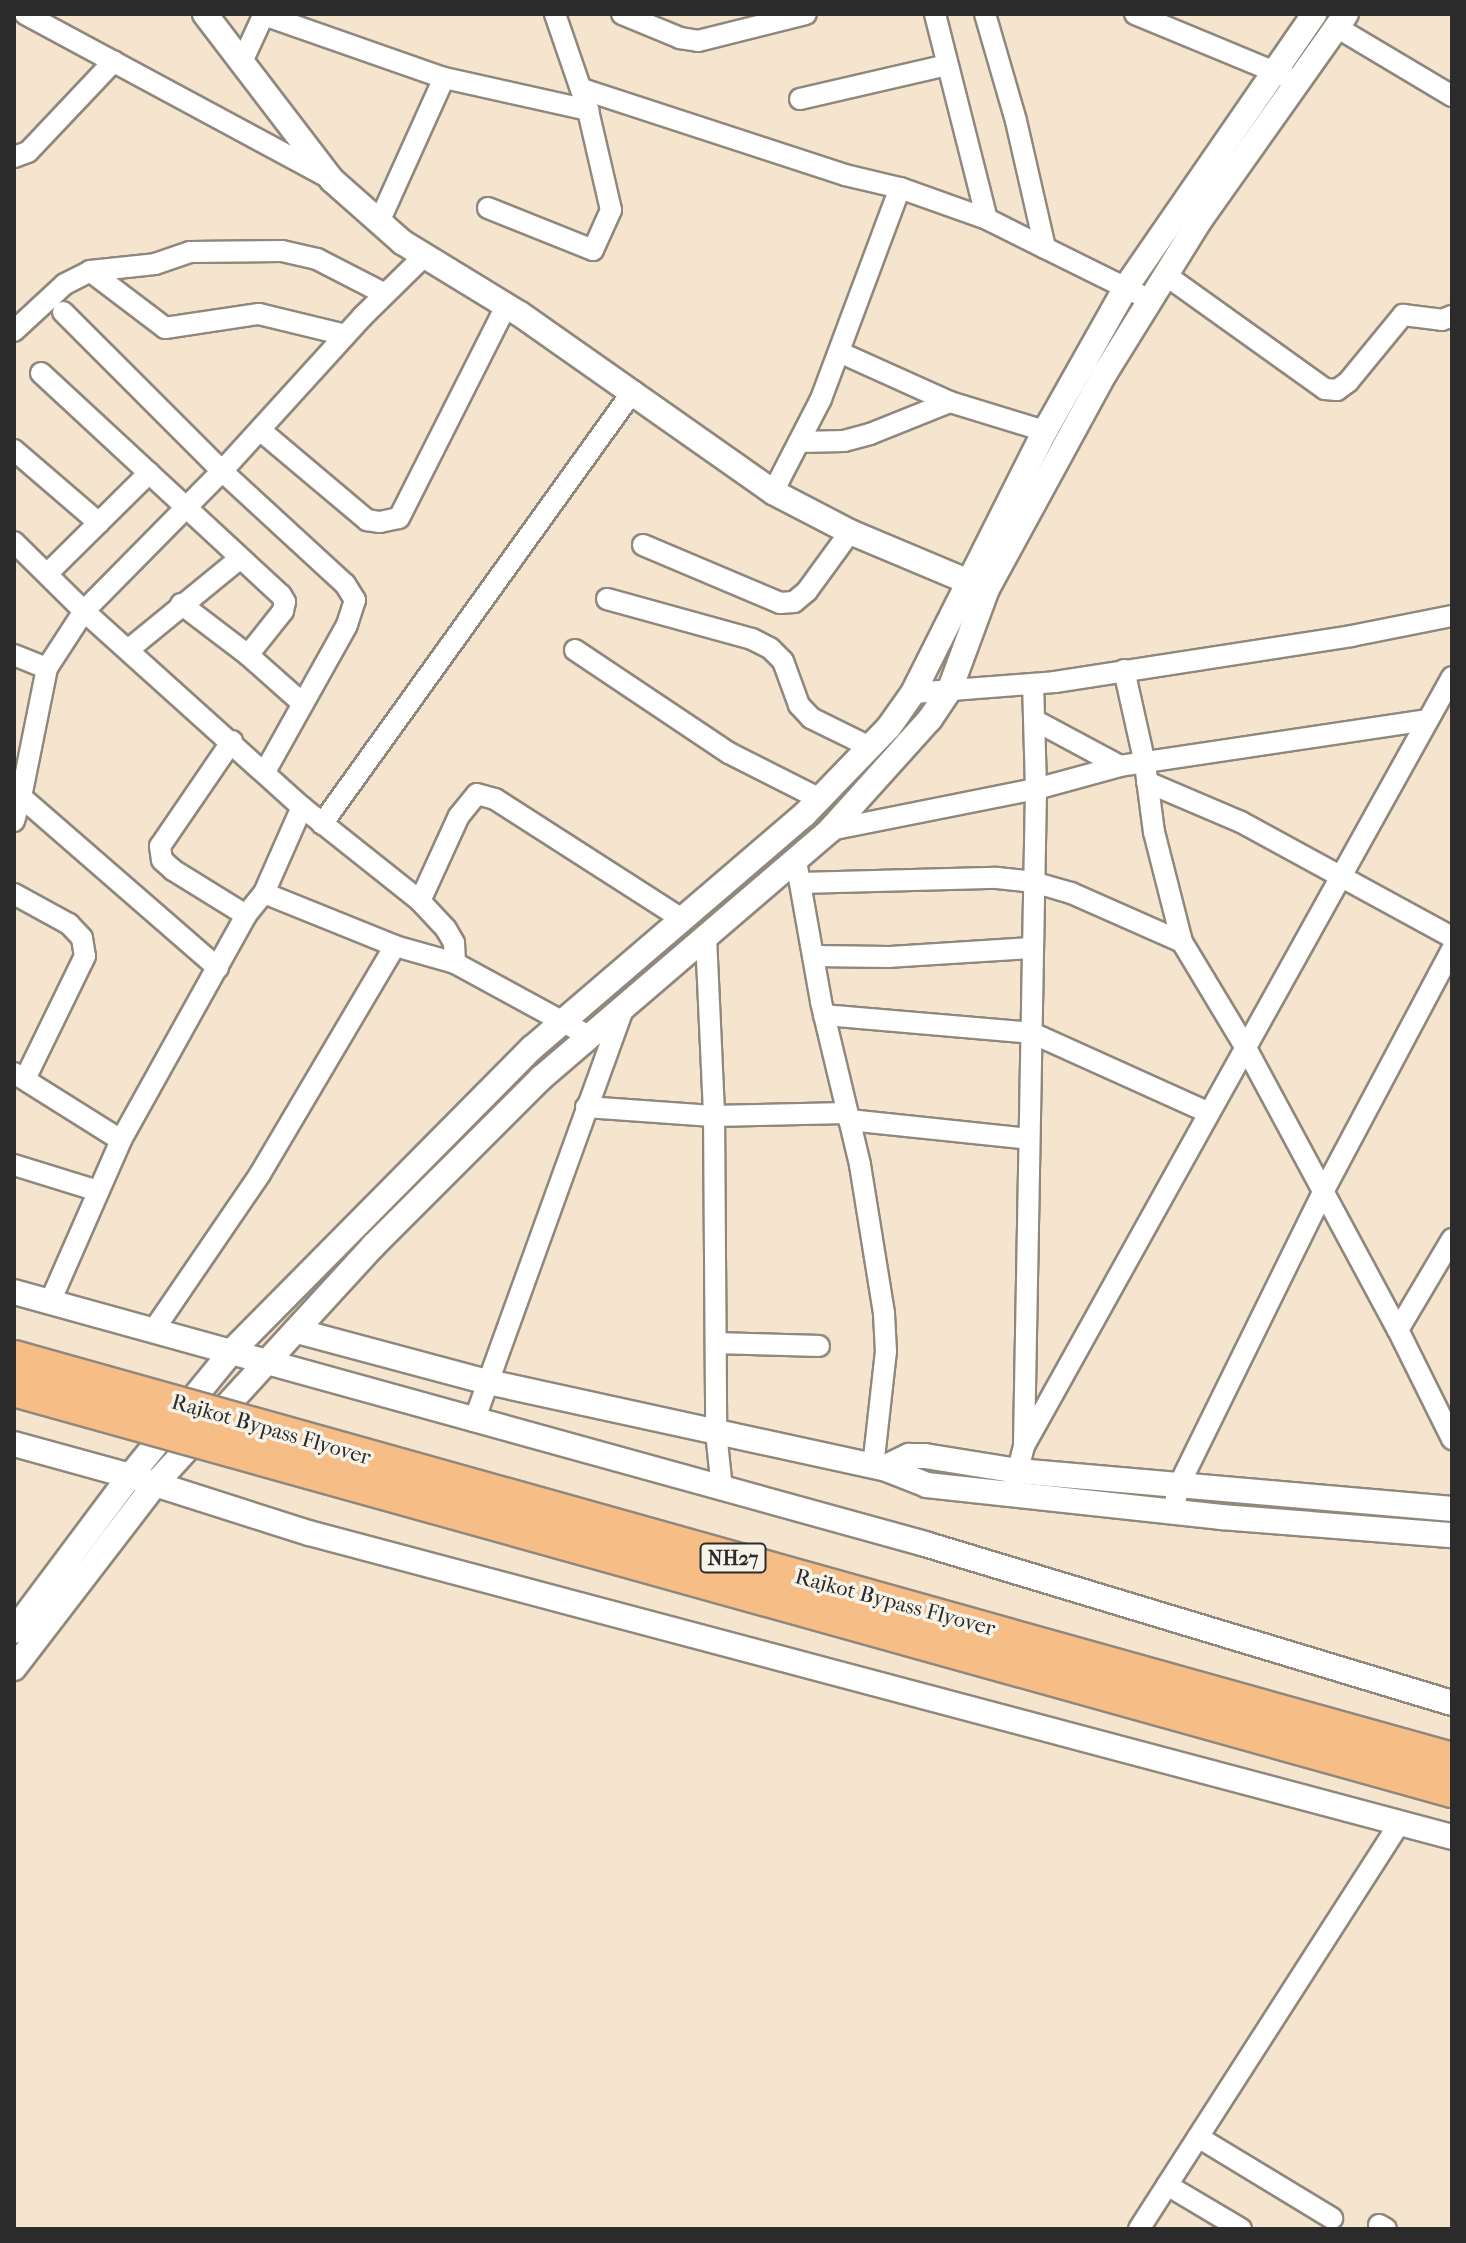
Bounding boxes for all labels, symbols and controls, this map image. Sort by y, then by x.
street label: Rajkot Bypass Flyover [168,1389,374,1471]
road number: NH27 [699,1542,767,1574]
street label: Rajkot Bypass Flyover [792,1564,998,1642]

